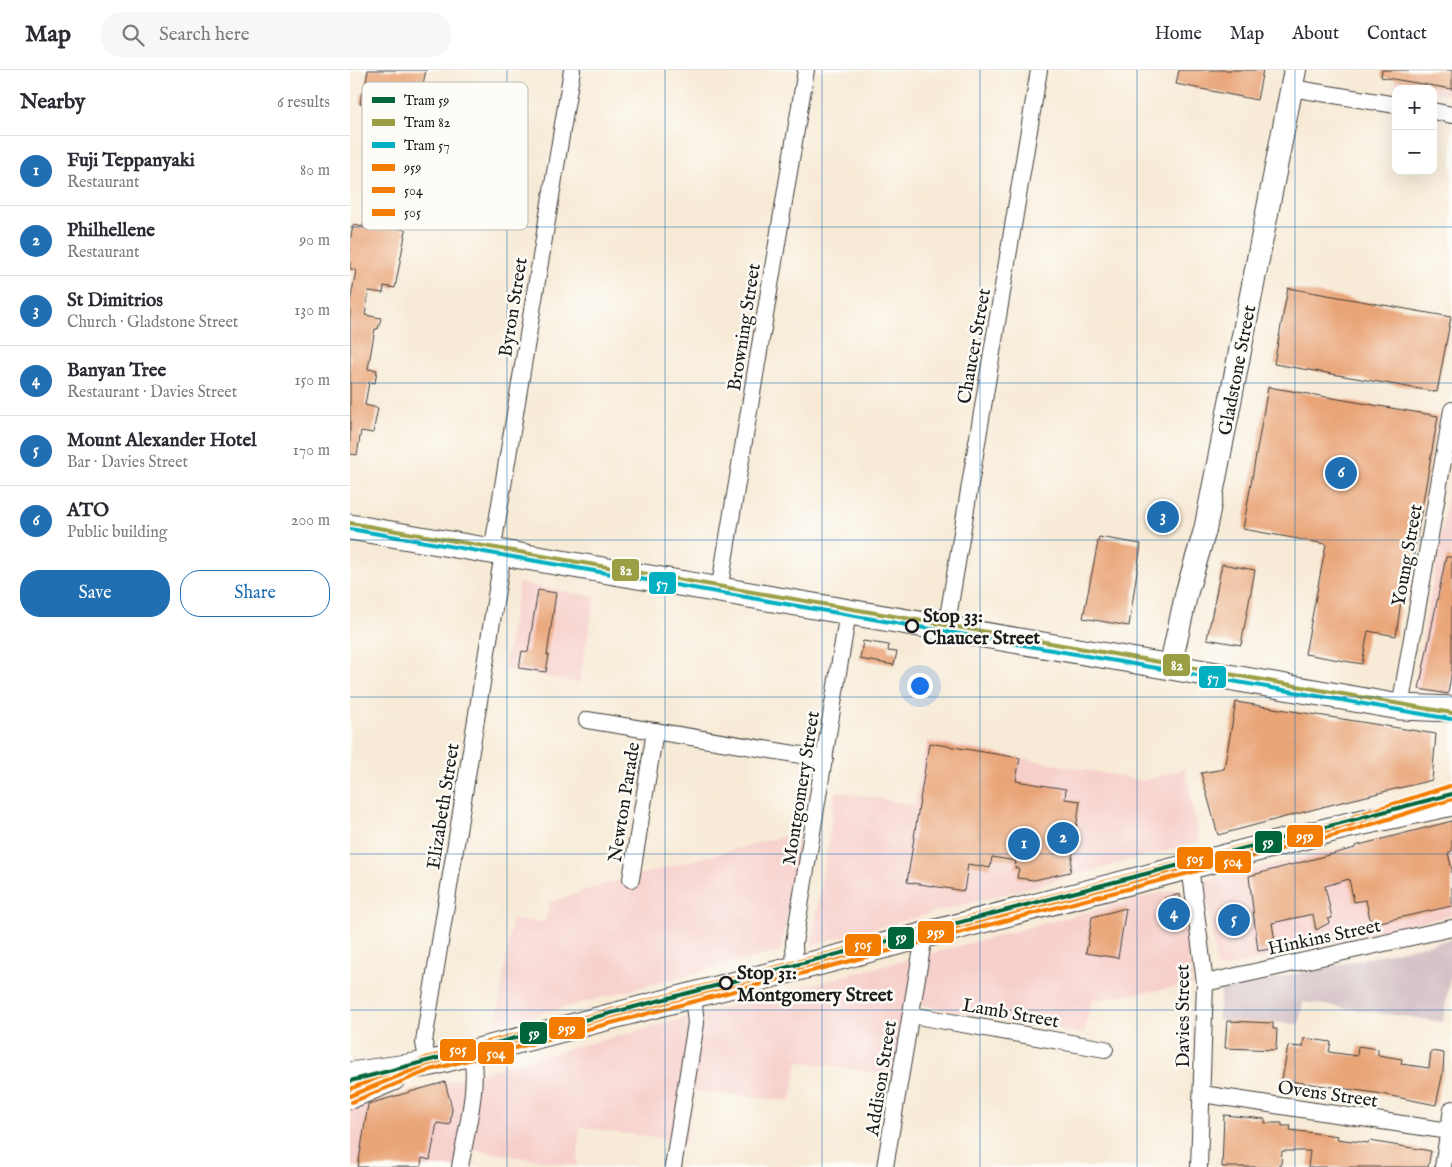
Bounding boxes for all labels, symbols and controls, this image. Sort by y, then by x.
search box [101,12,451,57]
text: Map [25,19,71,50]
icon: search [119,21,147,49]
text: Search here [159,23,250,47]
text: Home [1155,23,1202,46]
text: Map [1230,23,1264,46]
text: About [1292,23,1339,46]
text: Contact [1367,23,1427,46]
legend [362,82,528,230]
map controls [1392,85,1437,175]
button: + [1392,85,1437,130]
text: Nearby [20,89,85,116]
text: Tram 59 [404,92,449,110]
text: 6 results [277,93,330,113]
text: Tram 82 [404,114,451,132]
button: − [1392,130,1437,175]
text: Tram 57 [404,137,450,155]
text: Fuji Teppanyaki [67,149,195,173]
text: 959 [403,159,421,177]
text: 1 [33,161,39,181]
text: 80 m [300,161,330,181]
text: Restaurant [67,173,140,193]
text: 504 [404,182,423,200]
text: 505 [404,204,421,222]
text: Philhellene [67,219,155,243]
text: 2 [32,231,40,251]
text: 90 m [299,231,330,251]
text: Restaurant [67,243,140,263]
street label: Byron Street [494,255,534,359]
street label: Browning Street [723,261,767,393]
street label: Chaucer Street [953,286,997,406]
text: St Dimitrios [67,289,163,313]
text: 3 [33,301,39,321]
text: 130 m [294,301,330,321]
street label: Gladstone Street [1214,303,1262,438]
text: Church · Gladstone Street [67,313,238,333]
text: Banyan Tree [67,359,166,383]
text: 4 [32,371,40,391]
text: 150 m [295,371,330,391]
text: Restaurant · Davies Street [67,383,237,403]
text: Mount Alexander Hotel [67,429,256,453]
text: 5 [33,441,39,461]
text: 170 m [293,441,330,461]
text: Bar · Davies Street [67,453,188,473]
pin: 6 [1325,454,1357,492]
pin: 3 [1147,498,1179,536]
text: ATO [67,499,109,523]
street label: Young Street [1387,502,1429,608]
text: 6 [33,511,39,531]
text: 200 m [291,511,330,531]
text: Public building [67,523,167,543]
line badge: 82 [611,558,640,582]
text: 82 [620,562,632,580]
button: Save [20,570,170,617]
button: Share [180,570,330,617]
line badge: 57 [648,571,677,595]
text: 57 [656,575,668,593]
place label: Stop 33: Chaucer Street [923,605,1040,651]
marker: Stop 33: Chaucer Street [905,619,919,633]
line badge: 82 [1162,653,1191,677]
text: 82 [1171,657,1183,675]
line badge: 57 [1198,665,1227,689]
text: 57 [1207,669,1219,687]
your location [907,673,933,699]
street label: Montgomery Street [778,709,826,867]
street label: Newton Parade [604,740,646,864]
street label: Elizabeth Street [422,741,466,871]
pin: 2 [1047,819,1079,857]
line badge: 959 [1286,824,1324,848]
pin: 1 [1008,825,1040,863]
text: 959 [1295,828,1314,846]
line badge: 59 [1254,830,1283,854]
text: 59 [1262,834,1274,852]
line badge: 505 [1176,846,1214,870]
text: 505 [1187,850,1203,868]
line badge: 504 [1214,850,1252,874]
text: 504 [1224,853,1244,871]
pin: 4 [1158,895,1190,933]
pin: 5 [1218,901,1250,939]
street label: Hinkins Street [1266,914,1384,962]
line badge: 959 [917,920,955,944]
text: 959 [926,924,945,942]
line badge: 59 [887,926,915,950]
text: 59 [895,929,907,947]
line badge: 505 [844,933,882,957]
text: 505 [855,936,871,954]
place label: Stop 31: Montgomery Street [737,962,893,1008]
street label: Davies Street [1172,964,1196,1068]
marker: Stop 31: Montgomery Street [719,976,733,990]
street label: Lamb Street [960,994,1061,1034]
line badge: 959 [548,1016,586,1040]
street label: Addison Street [861,1018,903,1139]
text: 959 [557,1020,576,1038]
line badge: 59 [519,1021,548,1045]
text: 59 [528,1025,540,1043]
line badge: 505 [439,1038,477,1062]
text: 505 [450,1041,466,1059]
line badge: 504 [477,1041,515,1065]
text: 504 [487,1045,507,1063]
street label: Ovens Street [1276,1076,1380,1114]

